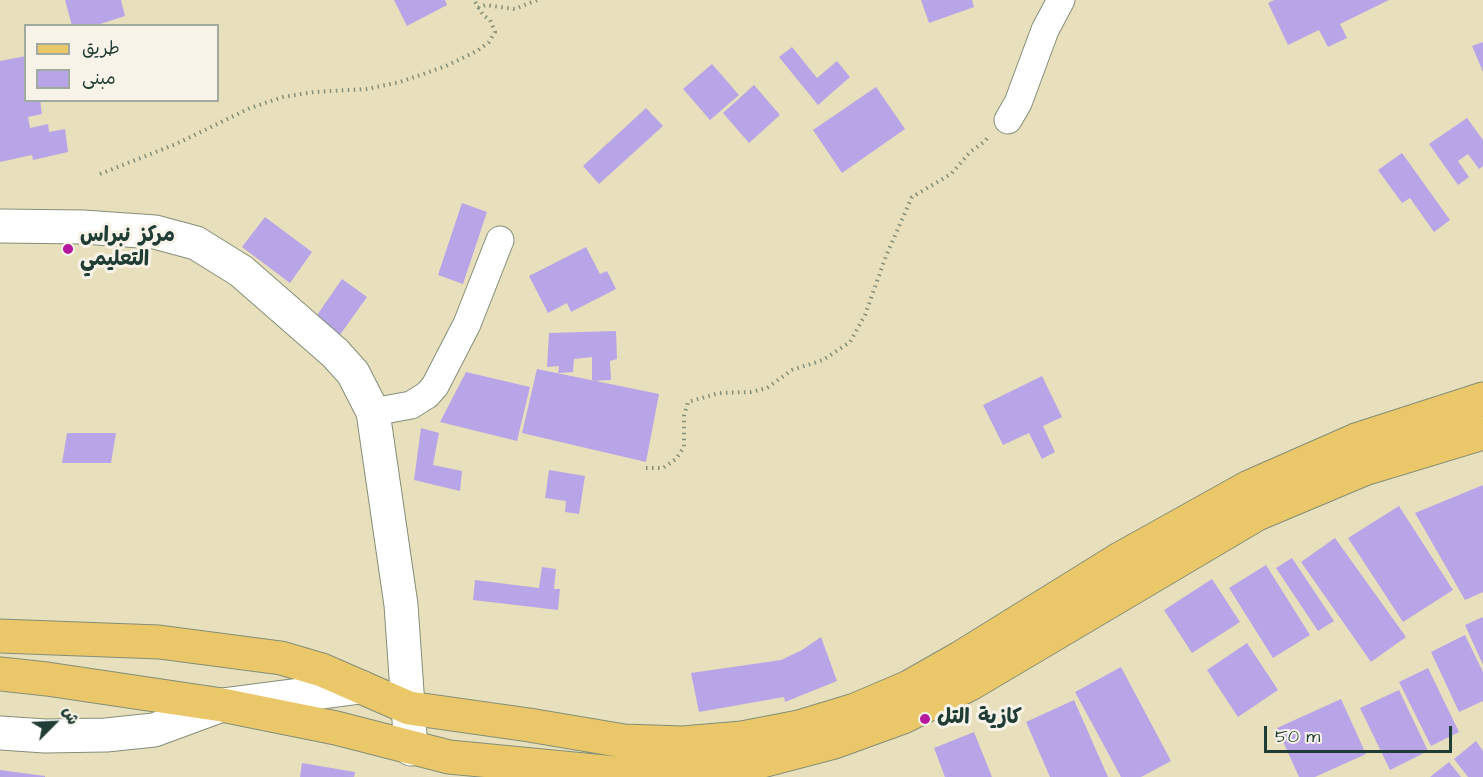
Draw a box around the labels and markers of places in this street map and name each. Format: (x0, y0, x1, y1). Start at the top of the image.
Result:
place label: مركز نبراس التعليمي (80, 224, 175, 274)
marker: مركز نبراس التعليمي (61, 242, 75, 256)
place label: كازية التل (937, 706, 1022, 732)
marker: كازية التل (918, 712, 932, 726)

